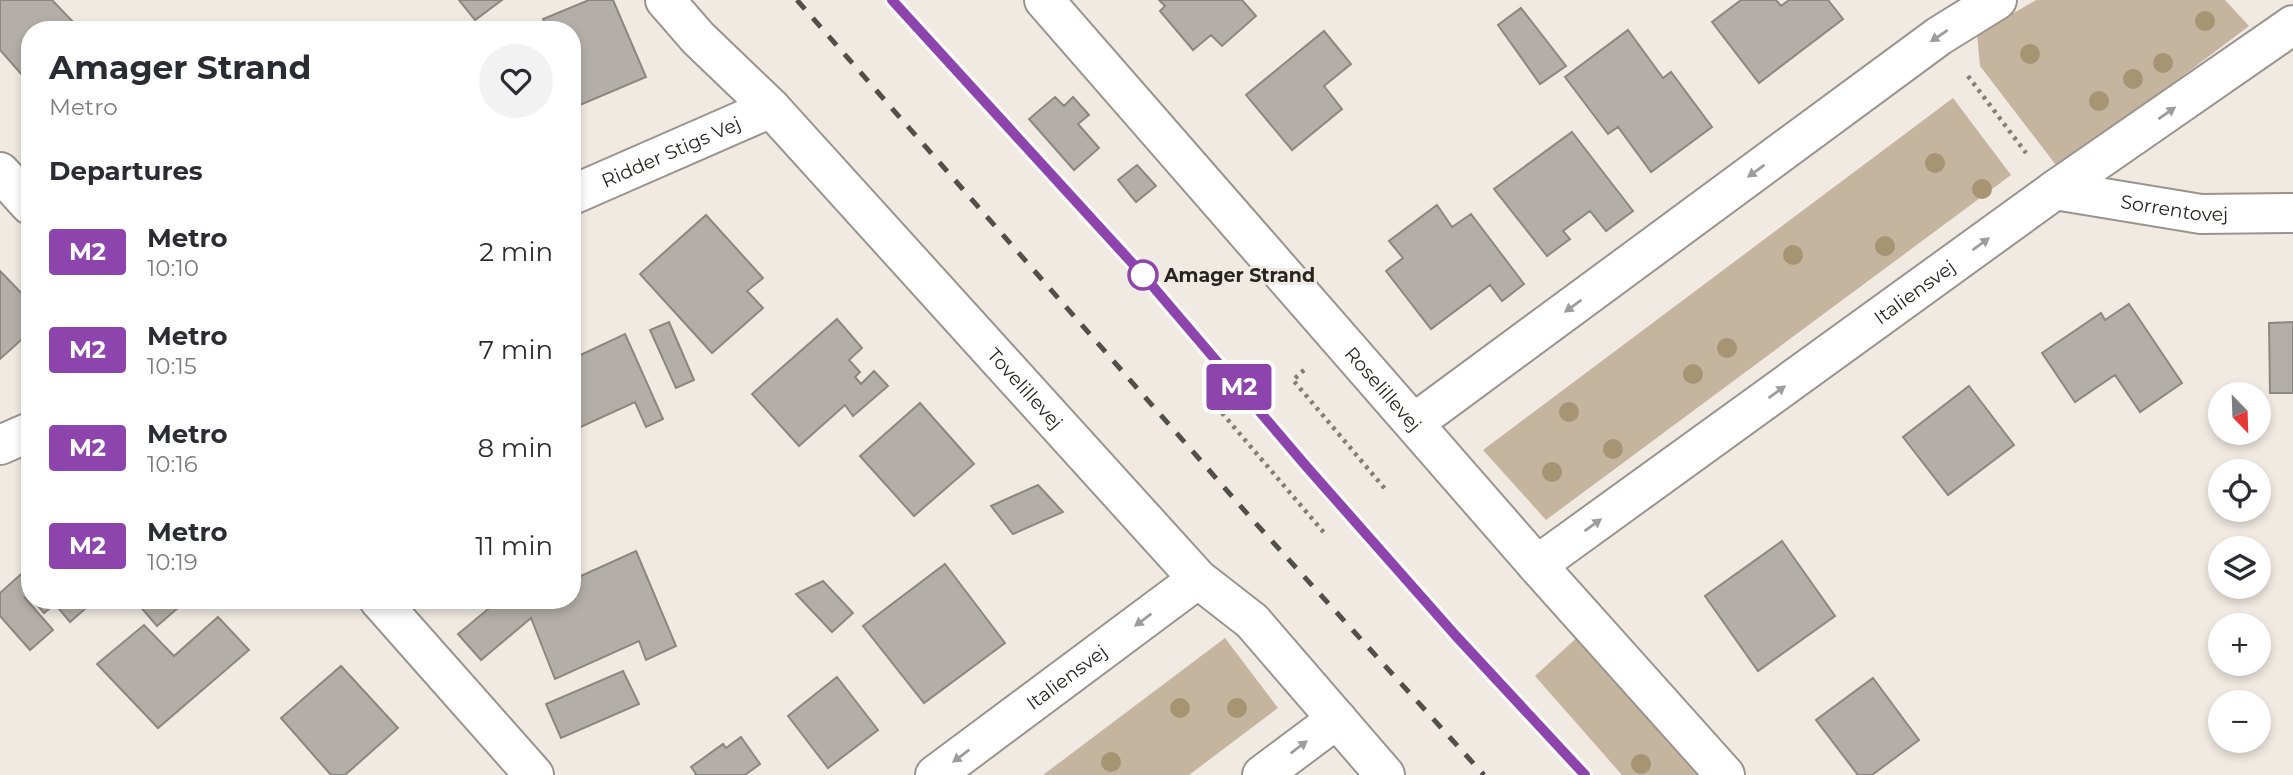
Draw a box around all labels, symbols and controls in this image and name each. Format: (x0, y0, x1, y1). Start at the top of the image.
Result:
one-way arrow (1930, 29, 1948, 43)
button: heart (479, 44, 553, 118)
text: Amager Strand (49, 47, 311, 87)
text: Metro (49, 93, 118, 121)
one-way arrow (2158, 106, 2176, 120)
street label: Ridder Stigs Vej (598, 112, 744, 193)
text: Departures (49, 155, 203, 187)
one-way arrow (1747, 163, 1765, 177)
street label: Sorrentovej (2119, 190, 2228, 226)
text: Metro (147, 222, 228, 254)
text: 2 min (479, 236, 553, 268)
text: M2 (69, 237, 106, 266)
one-way arrow (1972, 237, 1990, 251)
text: 10:10 (147, 254, 199, 282)
street label: Italiensvej (1870, 255, 1960, 329)
marker: Amager Strand (1128, 260, 1158, 290)
place label: Amager Strand (1163, 264, 1315, 287)
one-way arrow (1564, 298, 1582, 312)
text: Metro (147, 320, 228, 352)
text: 7 min (479, 334, 553, 366)
text: M2 (69, 335, 106, 364)
street label: Roselillevej (1340, 342, 1426, 436)
street label: Tovelillevej (982, 343, 1067, 434)
text: 10:15 (147, 352, 197, 380)
line badge: M2 (1208, 364, 1270, 410)
text: M2 (1220, 372, 1258, 401)
north arrow (2208, 382, 2272, 444)
map controls (2208, 382, 2271, 753)
one-way arrow (1768, 385, 1786, 399)
text: Metro (147, 418, 228, 450)
text: 8 min (477, 432, 553, 464)
text: M2 (69, 433, 106, 462)
text: 10:16 (147, 450, 198, 478)
button: locate (2208, 459, 2271, 522)
text: Metro (147, 516, 228, 548)
one-way arrow (1584, 519, 1602, 533)
text: 11 min (475, 530, 553, 562)
text: M2 (69, 531, 106, 560)
button: layers (2208, 536, 2271, 599)
text: 10:19 (147, 548, 198, 576)
one-way arrow (1134, 613, 1152, 627)
button: + (2208, 613, 2271, 676)
street label: Italiensvej (1022, 640, 1112, 715)
button: − (2208, 690, 2271, 753)
one-way arrow (1290, 740, 1309, 754)
one-way arrow (952, 749, 970, 764)

